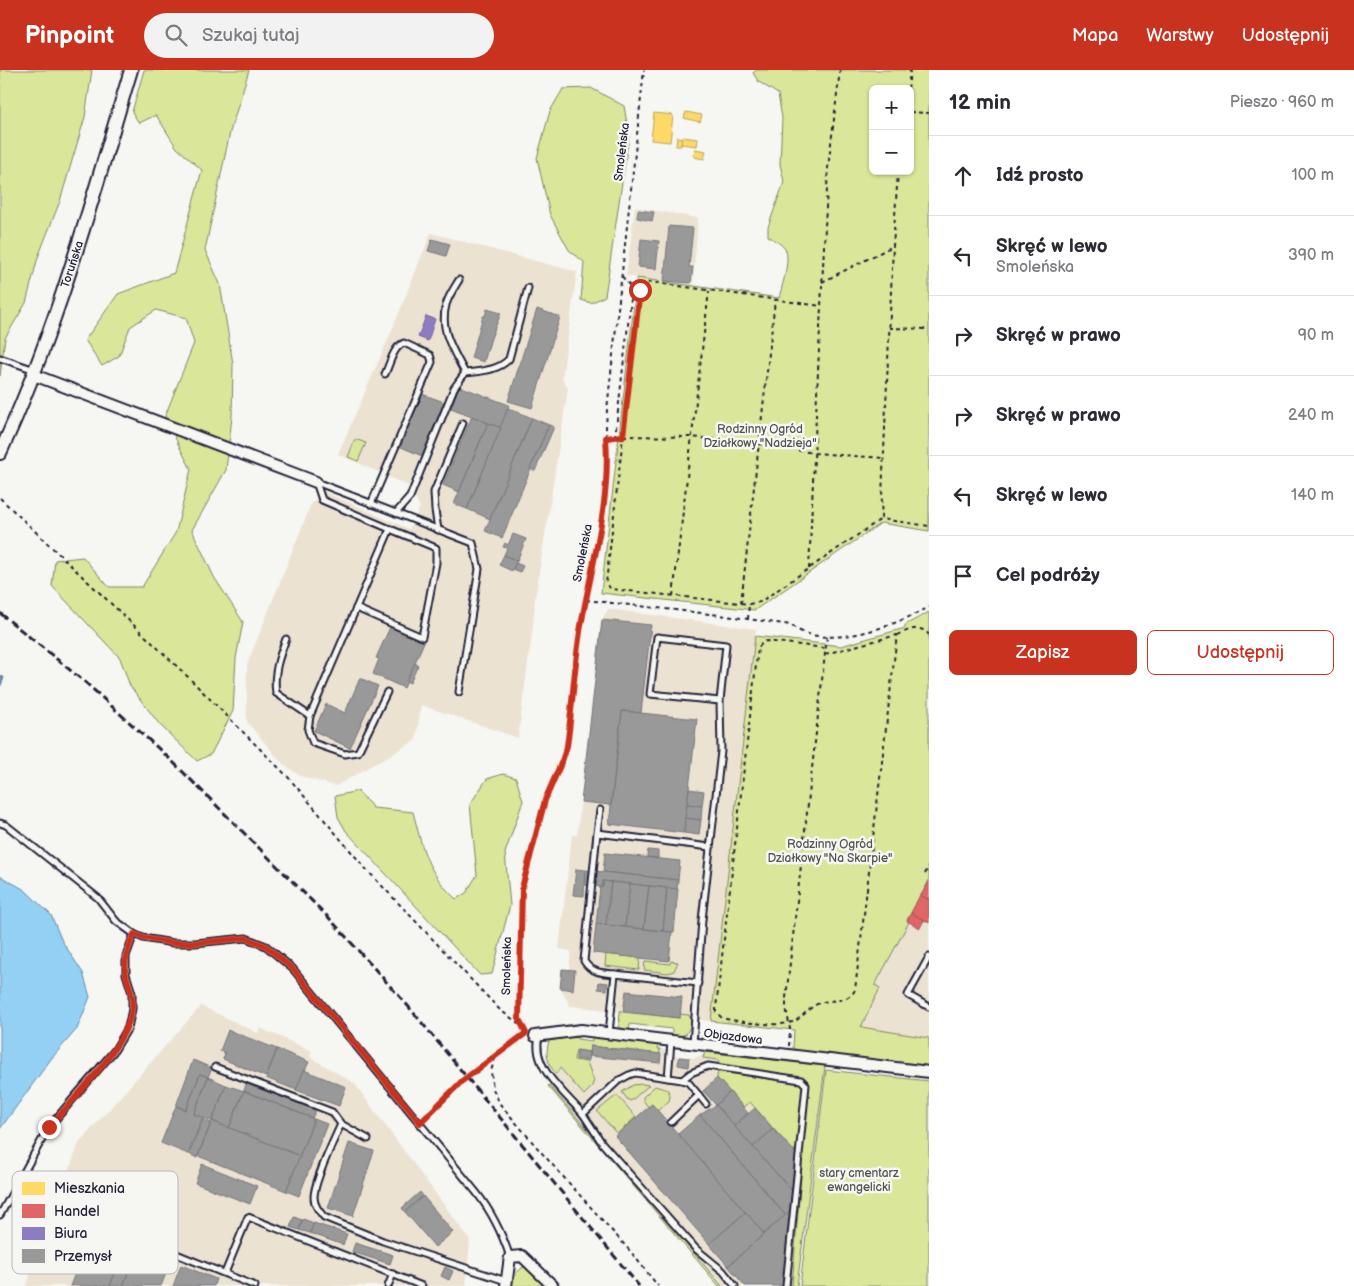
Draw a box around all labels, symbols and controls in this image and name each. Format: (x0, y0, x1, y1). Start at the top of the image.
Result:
search box (144, 13, 494, 58)
text: Pinpoint (25, 21, 114, 50)
icon: search (162, 21, 190, 49)
text: Szukaj tutaj (202, 24, 299, 47)
text: Mapa (1072, 25, 1118, 46)
text: Warstwy (1146, 25, 1214, 46)
text: Udostępnij (1242, 25, 1329, 46)
map controls (869, 85, 914, 175)
button: + (869, 85, 914, 130)
text: 12 min (949, 90, 1011, 115)
text: Pieszo · 960 m (1230, 93, 1334, 112)
street label: Smoleńska (611, 122, 633, 182)
button: − (869, 130, 914, 175)
icon: ahead (949, 162, 977, 190)
text: Idź prosto (996, 164, 1084, 187)
text: 100 m (1291, 166, 1334, 185)
text: Skręć w lewo (996, 235, 1108, 258)
street label: Toruńska (57, 239, 87, 290)
icon: left (949, 242, 977, 270)
text: 390 m (1288, 246, 1334, 265)
text: Smoleńska (996, 258, 1074, 277)
route start (629, 279, 652, 302)
icon: right (949, 322, 977, 350)
text: Skręć w prawo (996, 324, 1121, 347)
text: 90 m (1298, 326, 1334, 345)
icon: right (949, 402, 977, 430)
text: Skręć w prawo (996, 404, 1121, 427)
text: 240 m (1288, 406, 1334, 425)
park label: Rodzinny Ogród Działkowy "Nadzieja" (703, 422, 817, 451)
icon: left (949, 482, 977, 510)
text: Skręć w lewo (996, 484, 1108, 507)
text: 140 m (1291, 486, 1334, 505)
street label: Smoleńska (570, 523, 596, 583)
icon: arrive (949, 562, 977, 590)
text: Cel podróży (996, 564, 1100, 587)
button: Zapisz (949, 630, 1137, 675)
button: Udostępnij (1147, 630, 1334, 675)
park label: Rodzinny Ogród Działkowy "Na Skarpie" (767, 837, 893, 866)
street label: Smoleńska (499, 936, 515, 995)
street label: Objazdowa (703, 1026, 764, 1048)
route end (38, 1116, 61, 1139)
park label: stary cmentarz ewangelicki (819, 1166, 899, 1195)
legend (12, 1171, 178, 1274)
text: Mieszkania (54, 1180, 125, 1197)
text: Handel (54, 1203, 100, 1220)
text: Biura (54, 1225, 87, 1242)
text: Przemysł (54, 1248, 113, 1265)

